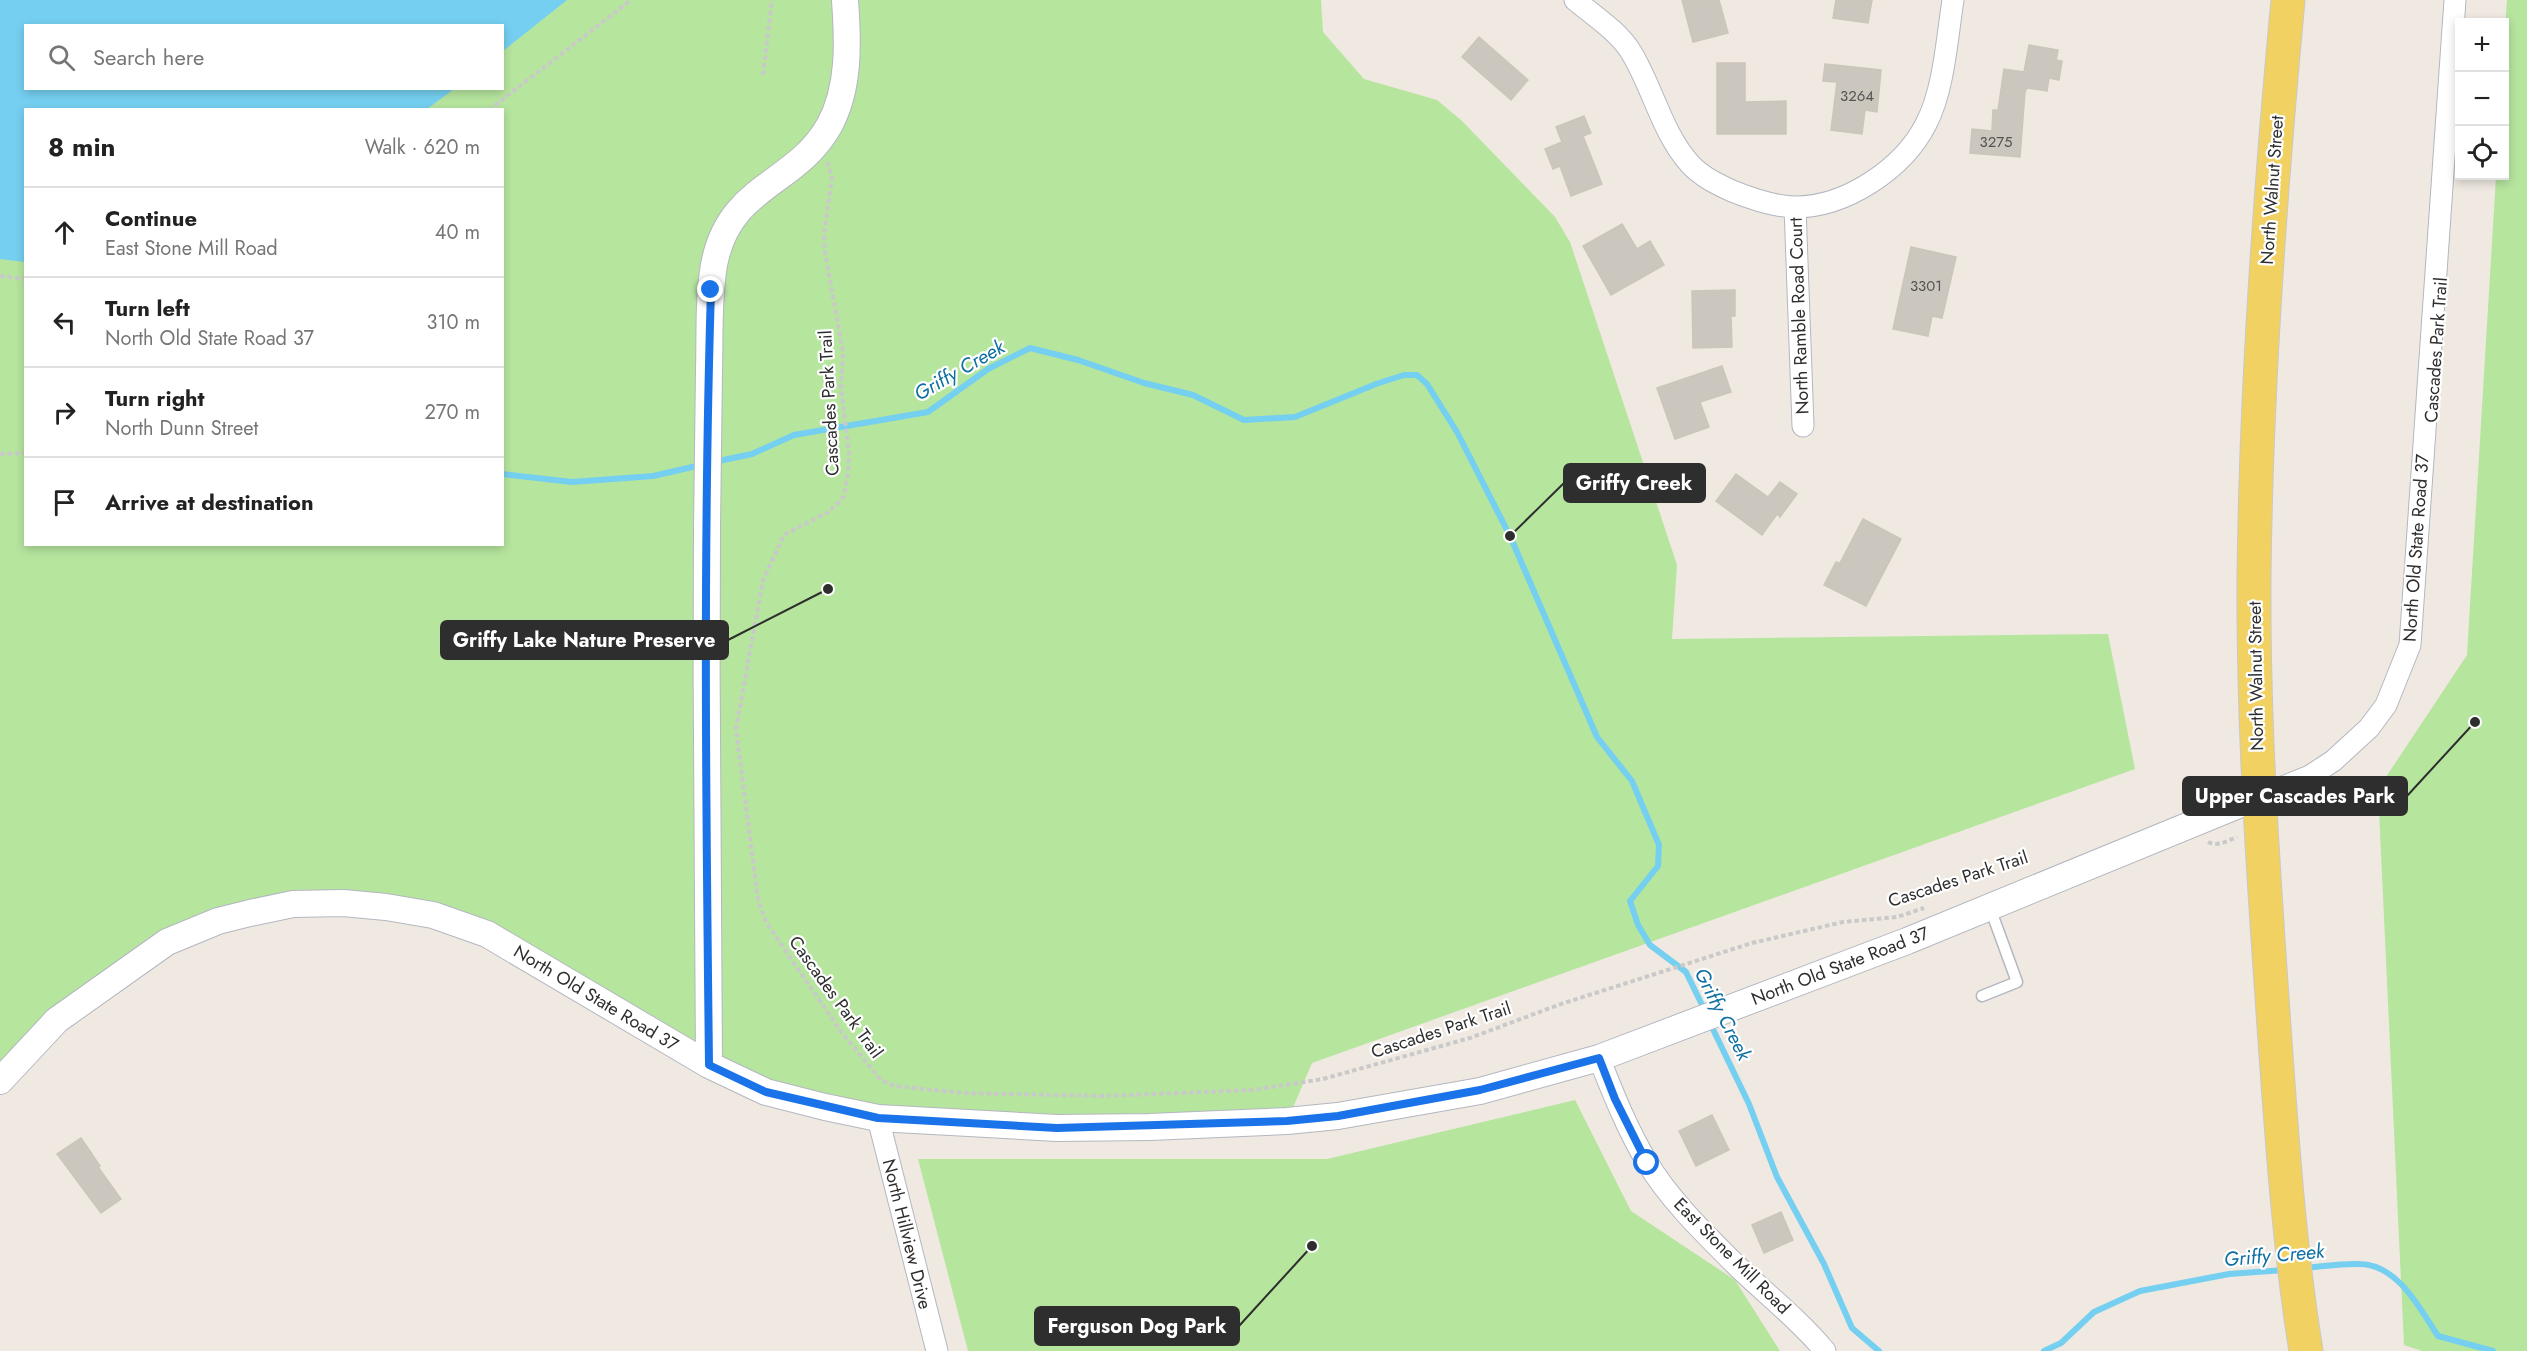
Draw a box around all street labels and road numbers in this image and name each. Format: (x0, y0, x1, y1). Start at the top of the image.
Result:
street label: North Walnut Street (2254, 114, 2290, 265)
street label: North Ramble Road Court (1783, 216, 1815, 415)
street label: Cascades Park Trail (2418, 276, 2454, 424)
street label: Cascades Park Trail (812, 330, 846, 476)
street label: North Old State Road 37 (2396, 453, 2436, 643)
street label: North Walnut Street (2242, 600, 2270, 751)
street label: Cascades Park Trail (1885, 844, 2031, 914)
street label: North Old State Road 37 (1747, 920, 1933, 1012)
street label: Cascades Park Trail (783, 930, 889, 1064)
street label: North Old State Road 37 (509, 938, 684, 1058)
street label: Cascades Park Trail (1368, 995, 1514, 1065)
street label: North Hillview Drive (876, 1156, 938, 1312)
street label: East Stone Mill Road (1668, 1192, 1796, 1320)

